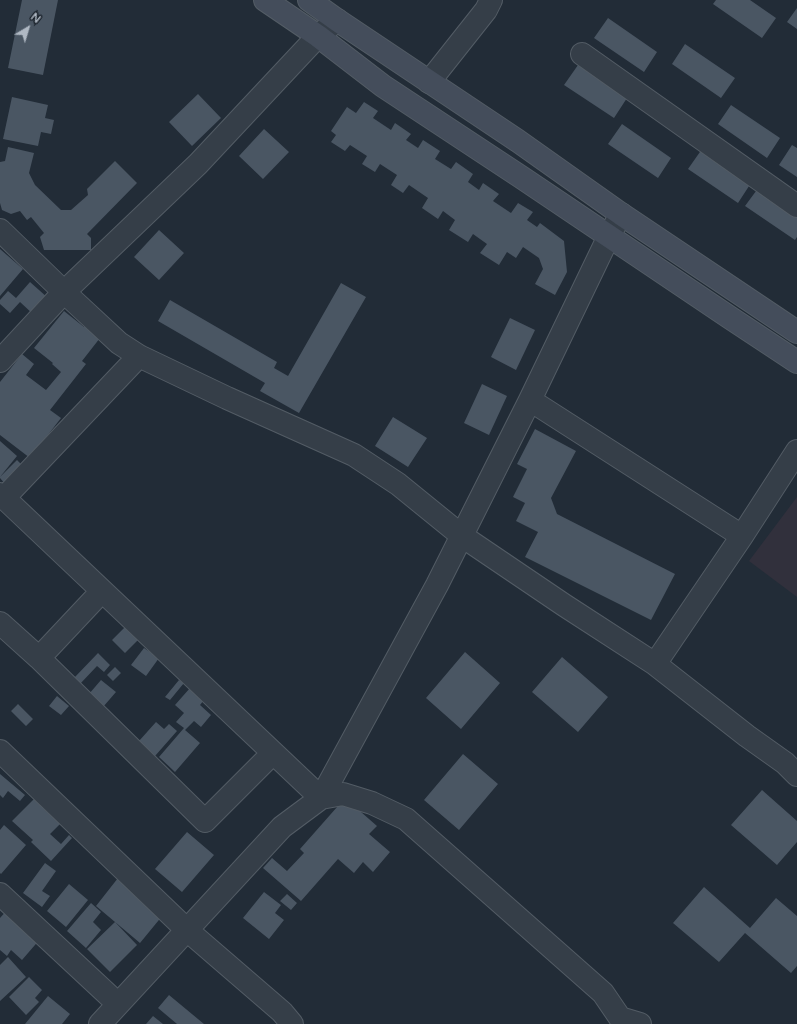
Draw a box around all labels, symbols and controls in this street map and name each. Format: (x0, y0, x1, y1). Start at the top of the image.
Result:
north arrow (8, 8, 48, 48)
text: N (28, 10, 43, 26)

